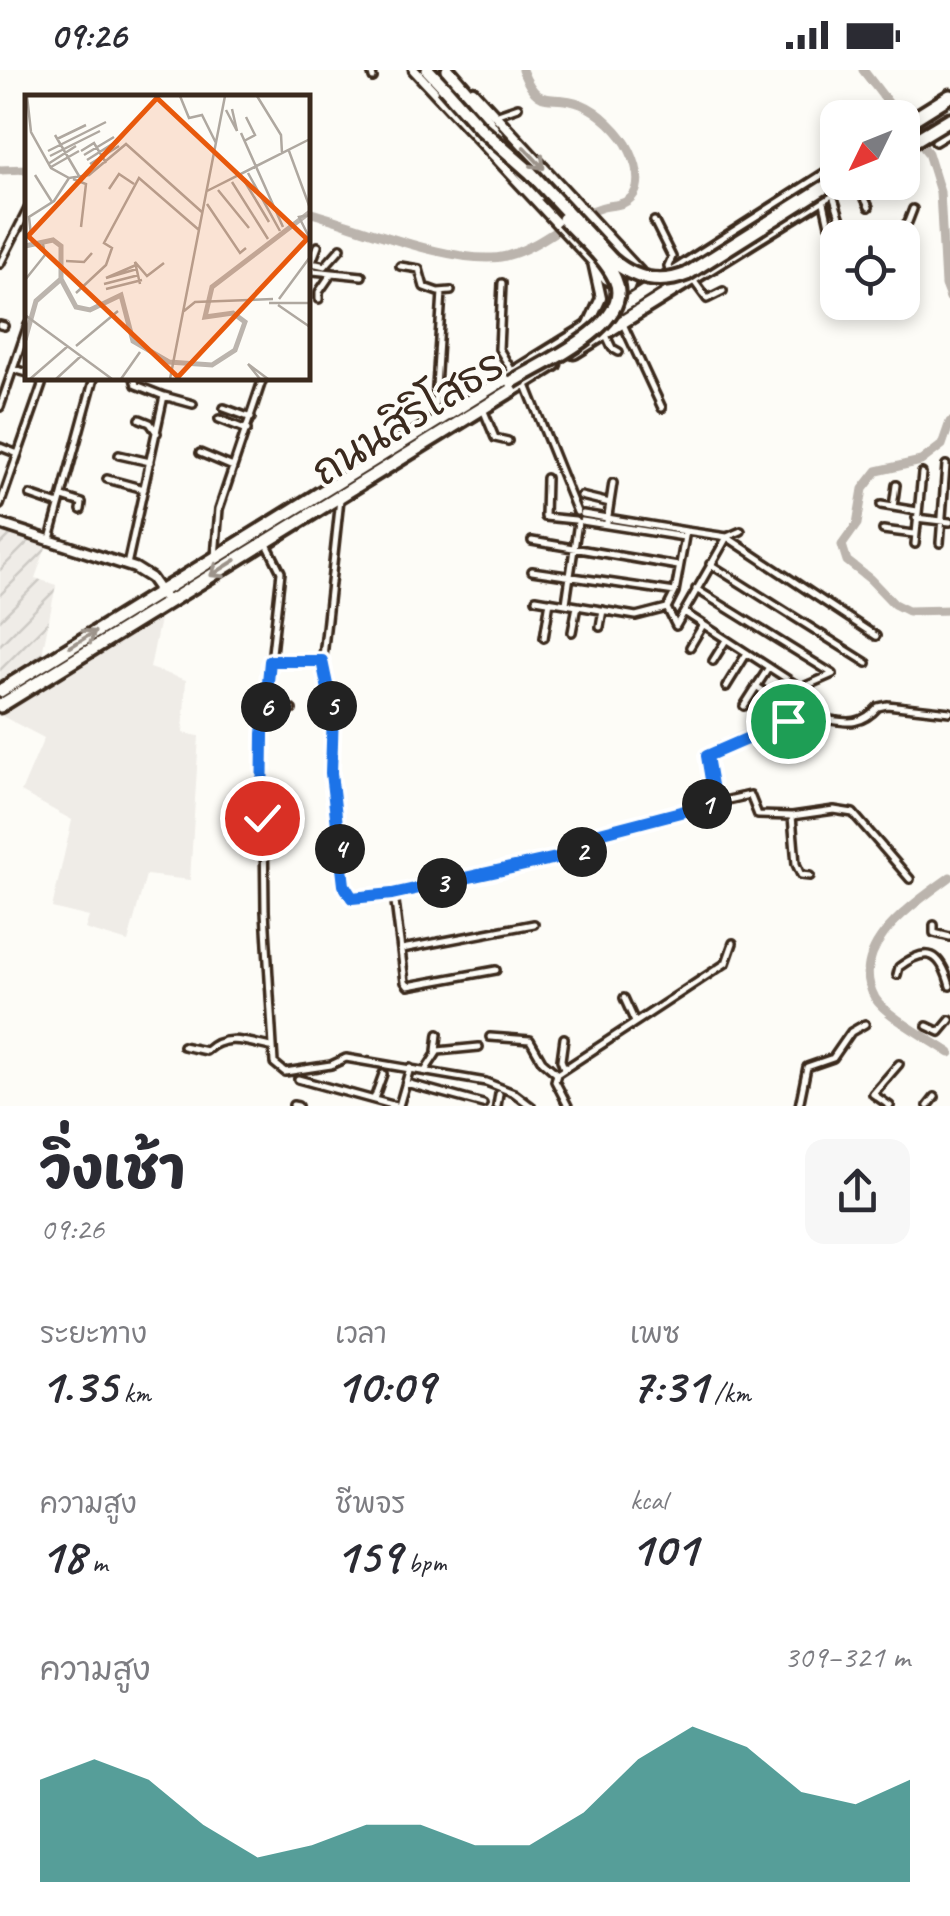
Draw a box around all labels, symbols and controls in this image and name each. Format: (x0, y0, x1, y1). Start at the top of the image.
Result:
text: 09:26 (50, 12, 126, 59)
inset map (25, 95, 310, 380)
north arrow (820, 100, 920, 200)
map controls (820, 100, 920, 320)
one-way arrow (522, 145, 545, 170)
button: locate (820, 220, 920, 320)
street label: ถนนสิริโสธร (301, 337, 514, 498)
one-way arrow (210, 558, 238, 578)
one-way arrow (68, 629, 97, 649)
pin (746, 679, 831, 764)
pin: 5 (307, 681, 357, 731)
pin: 6 (241, 682, 291, 732)
text: 5 (326, 688, 338, 723)
text: 6 (259, 689, 273, 724)
icon: arrive (761, 694, 816, 749)
pin (220, 776, 305, 861)
pin: 1 (682, 779, 732, 829)
text: 1 (701, 786, 713, 821)
icon: check (235, 791, 290, 846)
pin: 4 (315, 824, 365, 874)
pin: 2 (557, 827, 607, 877)
text: 4 (334, 831, 346, 866)
text: 2 (576, 834, 588, 869)
pin: 3 (417, 858, 467, 908)
text: 3 (436, 865, 448, 900)
text: วิ่งเช้า (40, 1135, 185, 1205)
button: share (805, 1139, 910, 1244)
text: 09:26 (40, 1208, 104, 1249)
text: ระยะทาง (40, 1316, 147, 1351)
text: เวลา (335, 1316, 387, 1351)
text: เพซ (630, 1316, 680, 1351)
text: 1.35 (40, 1354, 117, 1417)
text: 10:09 (335, 1354, 434, 1417)
text: 7:31 (630, 1354, 707, 1417)
text: km (117, 1375, 151, 1410)
text: /km (707, 1375, 751, 1410)
text: kcal (630, 1482, 667, 1517)
text: ความสูง (40, 1486, 137, 1521)
text: ชีพจร (335, 1486, 406, 1521)
text: 101 (630, 1517, 698, 1580)
text: 18 (40, 1524, 85, 1587)
text: 159 (335, 1524, 401, 1587)
text: m (85, 1545, 107, 1580)
text: bpm (401, 1545, 446, 1580)
text: 309–321 m (784, 1636, 910, 1677)
text: ความสูง (40, 1649, 151, 1690)

